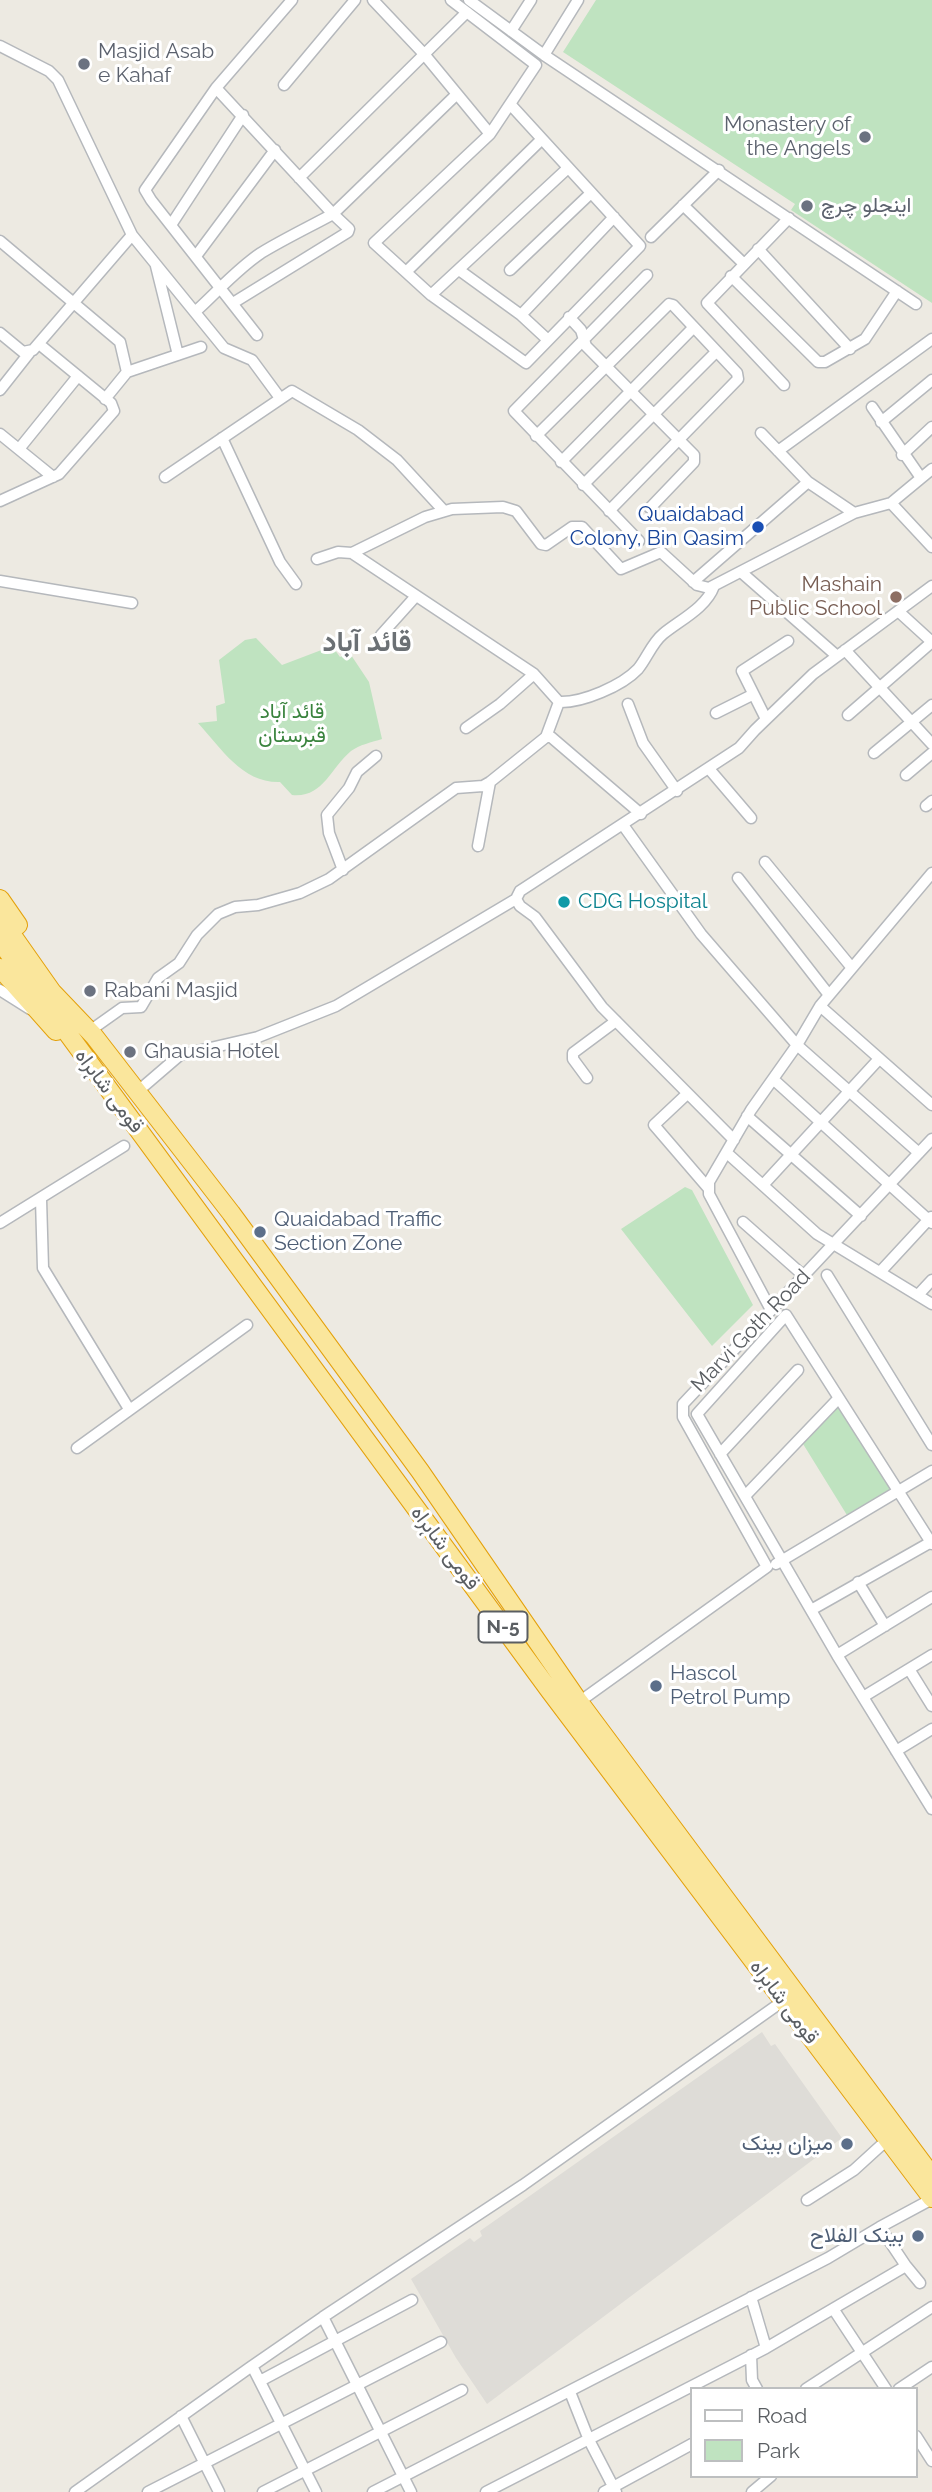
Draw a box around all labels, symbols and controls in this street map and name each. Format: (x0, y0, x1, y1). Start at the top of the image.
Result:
place label: Masjid Asab e Kahaf (98, 39, 214, 89)
marker: Masjid Asab e Kahaf (76, 56, 92, 72)
place label: Monastery of the Angels (724, 112, 851, 162)
marker: Monastery of the Angels (857, 129, 873, 145)
place label: اینجلو چرچ (821, 193, 911, 219)
marker: اینجلو چرچ (799, 198, 815, 214)
place label: Quaidabad Colony, Bin Qasim (570, 502, 744, 552)
marker: Quaidabad Colony, Bin Qasim (750, 519, 766, 535)
place label: Mashain Public School (749, 572, 882, 622)
marker: Mashain Public School (888, 589, 904, 605)
district label: قائد آباد (323, 626, 411, 660)
park label: قائد آباد قبرستان (258, 699, 326, 749)
place label: CDG Hospital (578, 889, 707, 915)
marker: CDG Hospital (556, 894, 572, 910)
place label: Rabani Masjid (104, 978, 238, 1004)
marker: Rabani Masjid (82, 983, 98, 999)
place label: Ghausia Hotel (144, 1039, 279, 1065)
street label: قومی شاہراہ (69, 1044, 149, 1138)
marker: Ghausia Hotel (122, 1044, 138, 1060)
place label: Quaidabad Traffic Section Zone (274, 1207, 442, 1257)
marker: Quaidabad Traffic Section Zone (252, 1224, 268, 1240)
street label: Marvi Goth Road (686, 1264, 816, 1398)
street label: قومی شاہراہ (405, 1501, 485, 1595)
road number: N-5 (478, 1611, 528, 1642)
place label: Hascol Petrol Pump (670, 1661, 791, 1711)
marker: Hascol Petrol Pump (648, 1678, 664, 1694)
street label: قومی شاہراہ (744, 1955, 824, 2049)
place label: میزان بینک (742, 2131, 833, 2157)
marker: میزان بینک (839, 2136, 855, 2152)
place label: بینک الفلاح (810, 2223, 904, 2249)
marker: بینک الفلاح (910, 2228, 926, 2244)
legend (690, 2387, 918, 2478)
text: Road (757, 2403, 807, 2428)
text: Park (757, 2438, 800, 2463)

